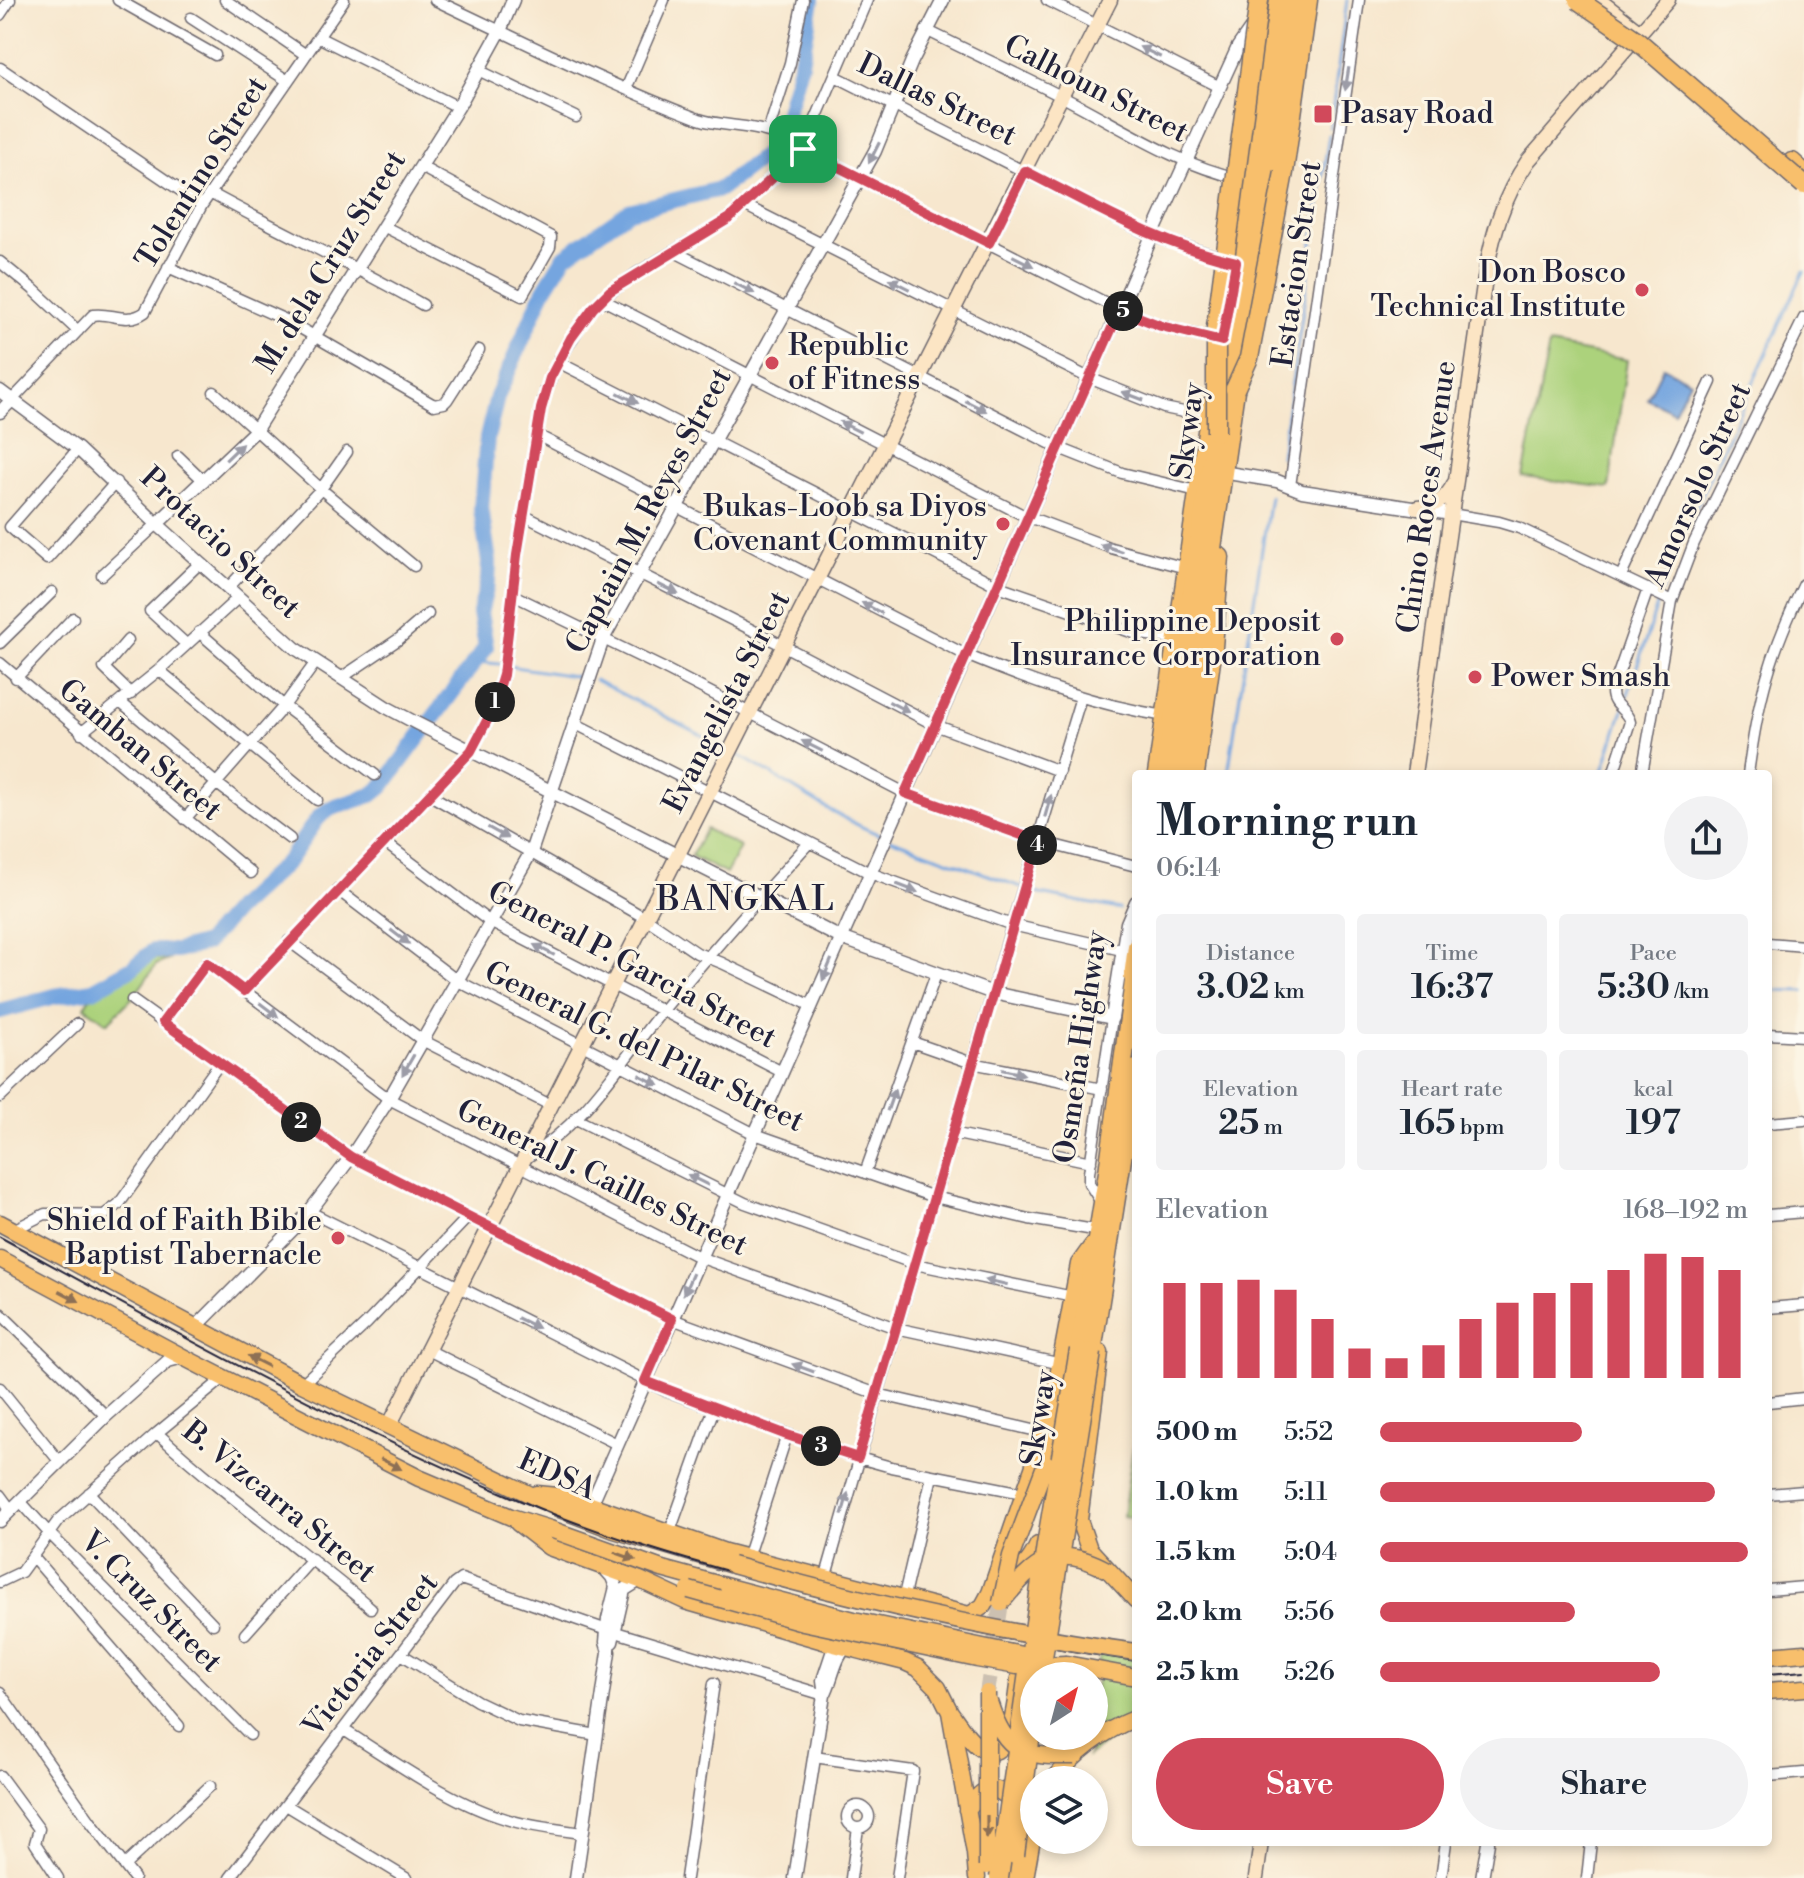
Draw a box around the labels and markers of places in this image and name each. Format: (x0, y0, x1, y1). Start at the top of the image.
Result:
place label: Pasay Road (1341, 95, 1494, 133)
marker: Pasay Road (1312, 103, 1334, 125)
pin (769, 115, 837, 183)
place label: Don Bosco Technical Institute (1370, 254, 1626, 326)
marker: Don Bosco Technical Institute (1633, 281, 1651, 299)
pin: 5 (1103, 291, 1143, 331)
place label: Republic of Fitness (788, 327, 920, 399)
marker: Republic of Fitness (763, 354, 781, 372)
place label: Bukas-Loob sa Diyos Covenant Community (693, 488, 987, 560)
marker: Bukas-Loob sa Diyos Covenant Community (994, 515, 1012, 533)
place label: Philippine Deposit Insurance Corporation (1010, 603, 1321, 675)
marker: Philippine Deposit Insurance Corporation (1328, 630, 1346, 648)
place label: Power Smash (1491, 658, 1670, 696)
marker: Power Smash (1466, 668, 1484, 686)
pin: 1 (475, 682, 515, 722)
pin: 4 (1017, 825, 1057, 865)
pin: 2 (281, 1102, 321, 1142)
place label: Shield of Faith Bible Baptist Tabernacle (47, 1202, 322, 1274)
marker: Shield of Faith Bible Baptist Tabernacle (329, 1229, 347, 1247)
pin: 3 (801, 1426, 841, 1466)

